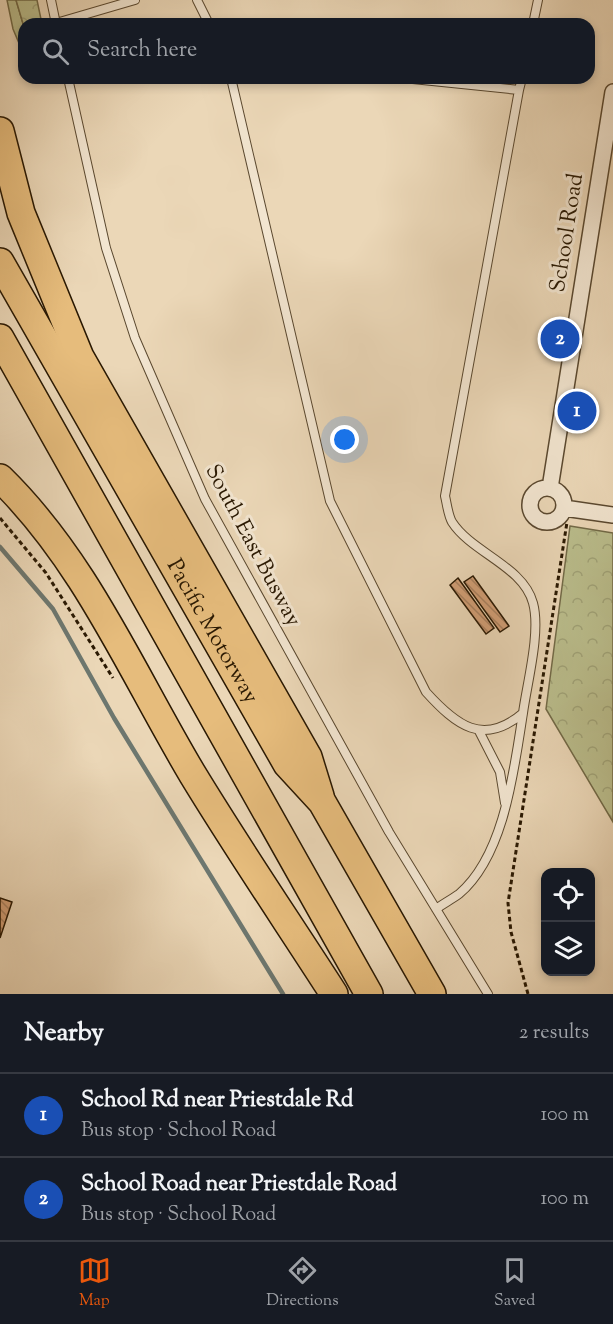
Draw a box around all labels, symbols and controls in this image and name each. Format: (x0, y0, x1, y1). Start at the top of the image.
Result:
search box (18, 18, 595, 84)
icon: search (39, 35, 72, 68)
text: Search here (87, 35, 197, 67)
street label: School Road (543, 171, 593, 295)
pin: 2 (540, 316, 580, 362)
pin: 1 (558, 388, 596, 434)
your location (330, 425, 359, 454)
street label: South East Busway (196, 459, 308, 633)
street label: Pacific Motorway (157, 554, 265, 710)
map controls (541, 868, 595, 976)
button: locate (541, 868, 595, 922)
button: layers (541, 922, 595, 976)
text: Nearby (24, 1015, 104, 1052)
text: 2 results (519, 1019, 589, 1048)
text: School Rd near Priestdale Rd (81, 1085, 353, 1117)
text: 1 (40, 1101, 47, 1130)
text: 100 m (540, 1101, 589, 1130)
text: Bus stop · School Road (81, 1117, 276, 1146)
text: School Road near Priestdale Road (81, 1169, 397, 1201)
text: 2 (39, 1185, 48, 1214)
text: 100 m (540, 1185, 589, 1214)
text: Bus stop · School Road (81, 1201, 276, 1230)
tab: Map (78, 1254, 111, 1313)
tab: Directions (266, 1254, 339, 1313)
tab: Saved (494, 1254, 535, 1313)

